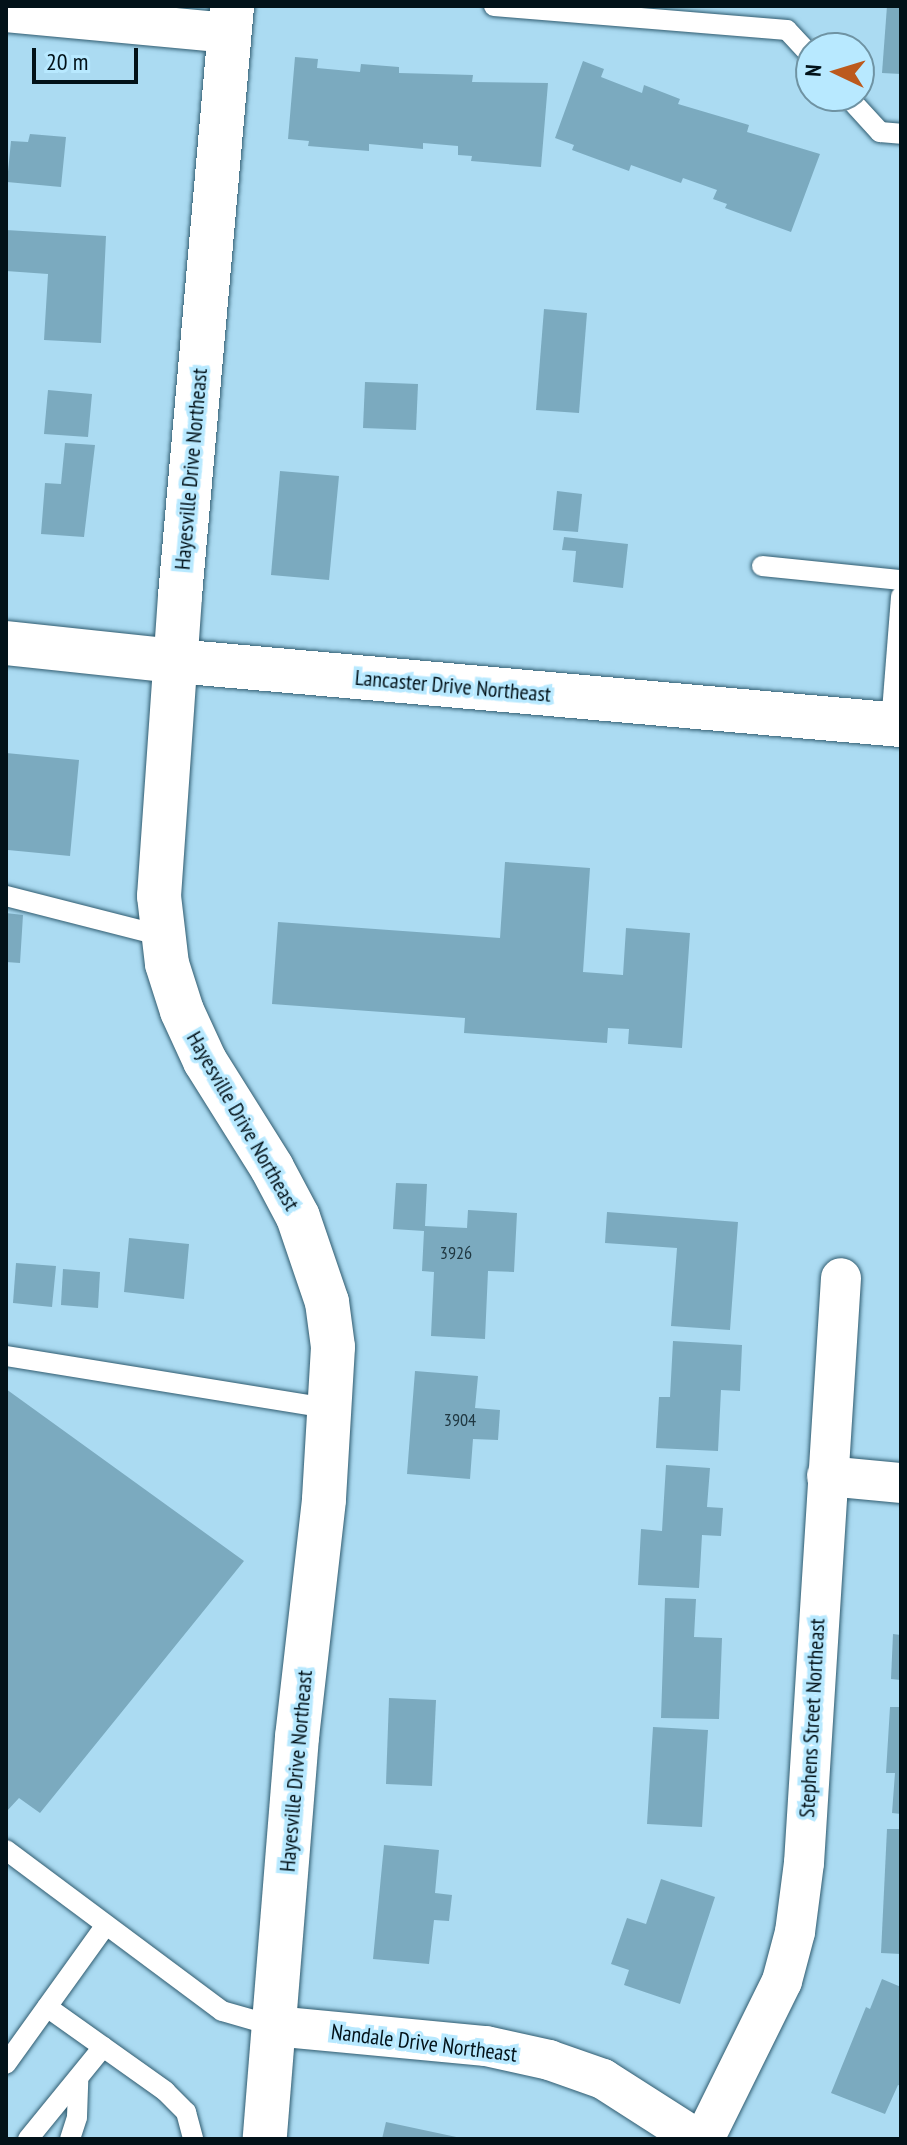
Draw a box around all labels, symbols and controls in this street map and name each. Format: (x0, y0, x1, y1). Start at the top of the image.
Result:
scale bar (36, 32, 142, 82)
north arrow (795, 32, 875, 112)
text: 20 m (46, 46, 88, 77)
text: N (799, 64, 827, 77)
street label: Hayesville Drive Northeast (169, 367, 213, 571)
street label: Lancaster Drive Northeast (354, 664, 552, 708)
street label: Hayesville Drive Northeast (181, 1027, 305, 1215)
house number: 3926 (440, 1242, 472, 1264)
house number: 3904 (444, 1409, 476, 1431)
street label: Stephens Street Northeast (794, 1618, 830, 1818)
street label: Hayesville Drive Northeast (274, 1669, 318, 1873)
street label: Nandale Drive Northeast (330, 2018, 518, 2068)

